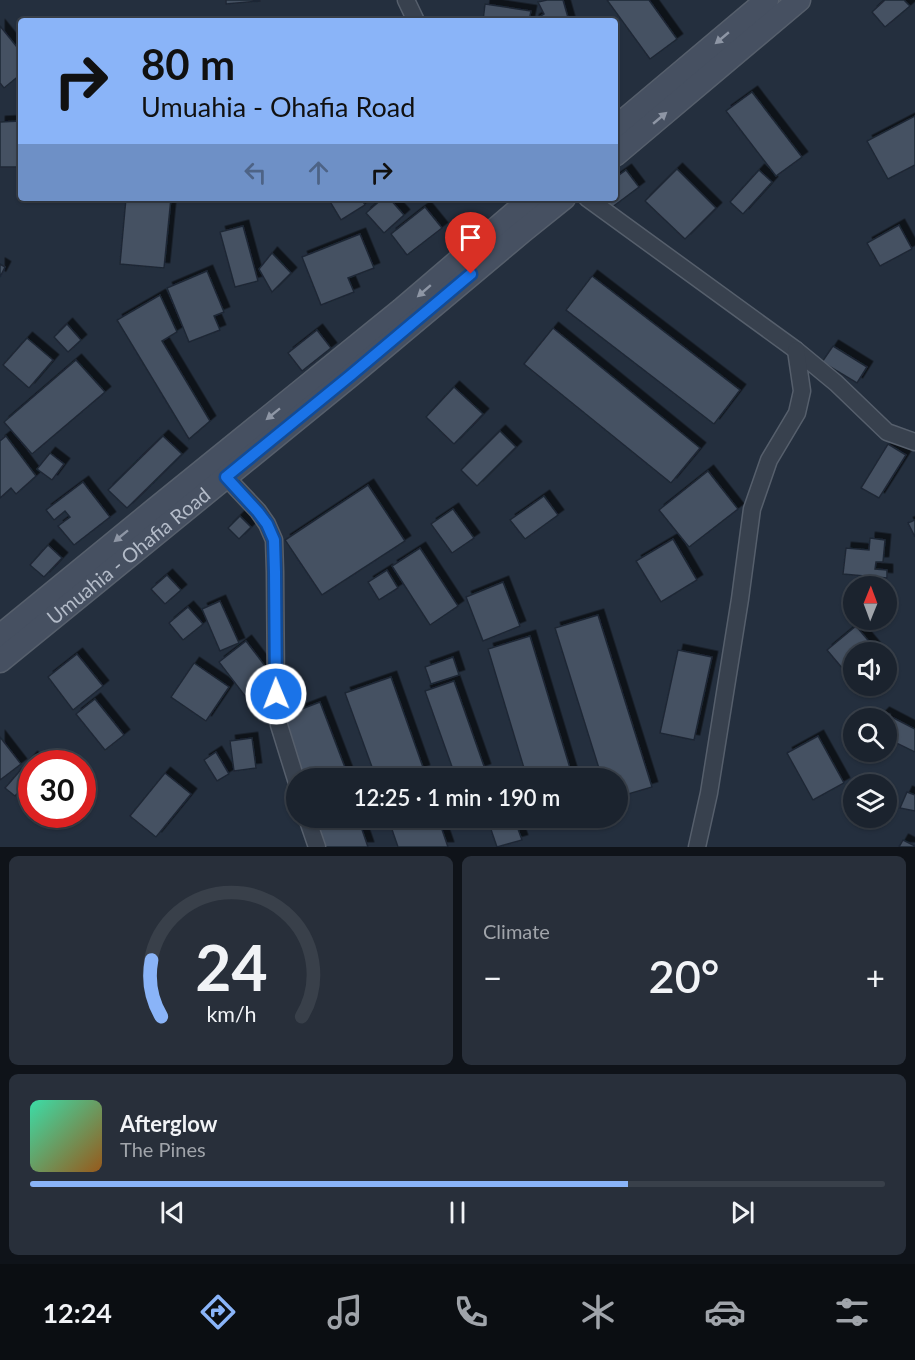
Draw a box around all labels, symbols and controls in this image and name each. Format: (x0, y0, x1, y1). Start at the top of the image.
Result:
one-way arrow (714, 31, 730, 44)
text: 80 m (141, 39, 235, 89)
icon: right (42, 42, 120, 120)
text: Umuahia - Ohafia Road (141, 90, 415, 123)
one-way arrow (652, 111, 668, 124)
icon: left (239, 156, 272, 189)
icon: ahead (302, 156, 335, 189)
icon: right (365, 156, 398, 189)
pin (445, 212, 496, 274)
icon: arrive (454, 221, 487, 254)
one-way arrow (417, 284, 432, 297)
one-way arrow (265, 407, 280, 419)
street label: Umuahia - Ohafia Road (42, 482, 214, 629)
one-way arrow (113, 530, 129, 543)
north arrow (843, 576, 897, 630)
map controls (843, 576, 897, 828)
button: sound (843, 642, 897, 696)
position arrow (244, 662, 308, 726)
button: search (843, 708, 897, 762)
speed limit sign: 30 (18, 750, 96, 828)
button: layers (843, 774, 897, 828)
text: 12:25 · 1 min · 190 m (354, 784, 560, 811)
text: Climate (483, 919, 550, 943)
text: 24 (195, 929, 267, 1004)
text: 20° (649, 949, 719, 1003)
text: − (483, 957, 502, 997)
text: + (866, 957, 885, 997)
text: km/h (206, 1002, 256, 1028)
text: Afterglow (120, 1110, 217, 1137)
text: The Pines (120, 1137, 206, 1161)
icon: previous (156, 1196, 189, 1229)
icon: pause (441, 1196, 474, 1229)
icon: next (726, 1196, 759, 1229)
icon: directions (197, 1291, 239, 1333)
icon: music (324, 1291, 366, 1333)
icon: phone (450, 1291, 492, 1333)
icon: climate (577, 1291, 619, 1333)
icon: car (704, 1291, 746, 1333)
icon: filters (831, 1291, 873, 1333)
text: 12:24 (42, 1296, 112, 1329)

